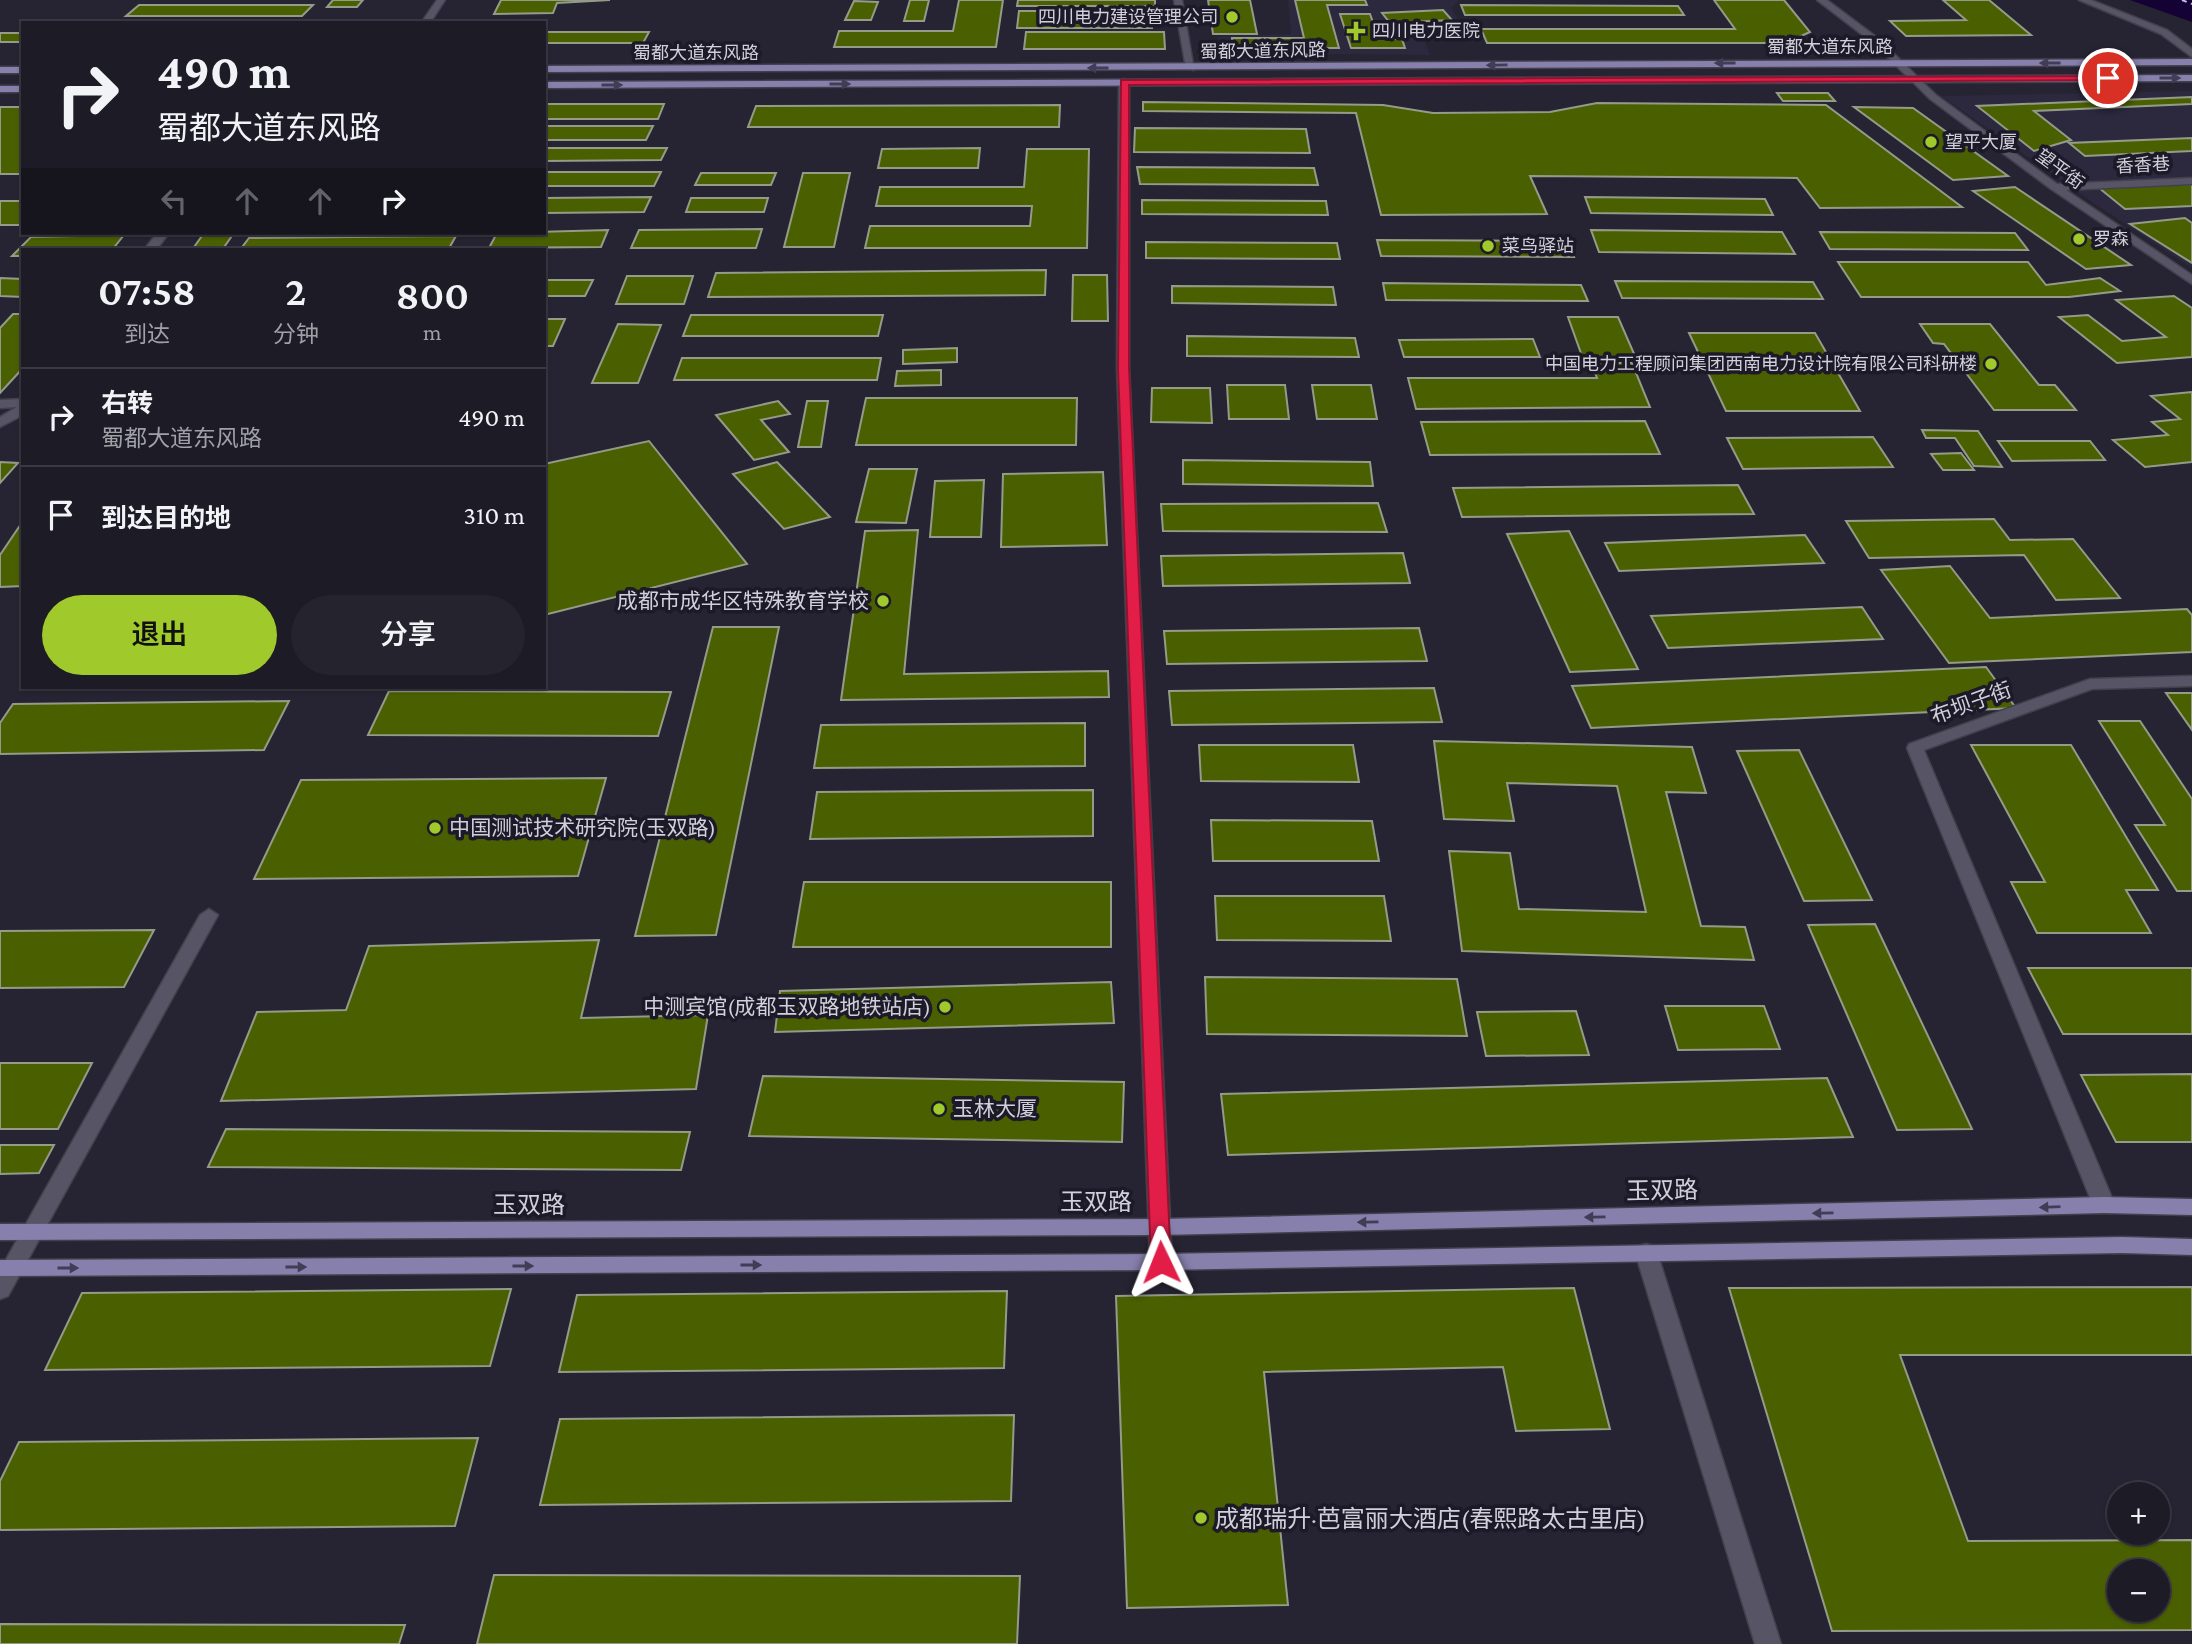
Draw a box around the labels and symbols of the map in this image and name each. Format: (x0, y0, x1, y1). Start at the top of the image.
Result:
place label: 四川电力建设管理公司 (1038, 7, 1218, 27)
marker: 四川电力建设管理公司 (1224, 9, 1240, 25)
marker: 四川电力医院 (1346, 21, 1366, 41)
place label: 四川电力医院 (1372, 21, 1480, 41)
street label: 蜀都大道东风路 (1767, 37, 1893, 57)
street label: 蜀都大道东风路 (1200, 40, 1326, 62)
street label: 蜀都大道东风路 (633, 43, 759, 63)
pin (2078, 48, 2138, 108)
one-way arrow (1714, 57, 1736, 69)
one-way arrow (2039, 57, 2061, 69)
one-way arrow (1486, 59, 1508, 71)
one-way arrow (1087, 62, 1109, 74)
one-way arrow (2159, 72, 2181, 84)
one-way arrow (829, 78, 851, 90)
one-way arrow (602, 79, 624, 91)
place label: 望平大厦 (1945, 132, 2017, 152)
marker: 望平大厦 (1923, 134, 1939, 150)
street label: 望平街 (2032, 145, 2088, 193)
street label: 香香巷 (2116, 154, 2170, 176)
place label: 罗森 (2093, 229, 2129, 249)
marker: 罗森 (2071, 231, 2087, 247)
place label: 菜鸟驿站 (1502, 236, 1574, 256)
marker: 菜鸟驿站 (1480, 238, 1496, 254)
place label: 中国电力工程顾问集团西南电力设计院有限公司科研楼 (1545, 354, 1977, 374)
marker: 中国电力工程顾问集团西南电力设计院有限公司科研楼 (1983, 356, 1999, 372)
place label: 成都市成华区特殊教育学校 (617, 589, 869, 613)
marker: 成都市成华区特殊教育学校 (875, 593, 891, 609)
street label: 布坝子街 (1927, 677, 2015, 729)
place label: 中国测试技术研究院(玉双路) (449, 816, 716, 840)
marker: 中国测试技术研究院(玉双路) (427, 820, 443, 836)
place label: 中测宾馆(成都玉双路地铁站店) (643, 995, 931, 1019)
marker: 中测宾馆(成都玉双路地铁站店) (937, 999, 953, 1015)
place label: 玉林大厦 (953, 1097, 1037, 1121)
marker: 玉林大厦 (931, 1101, 947, 1117)
street label: 玉双路 (1626, 1176, 1698, 1204)
street label: 玉双路 (1060, 1188, 1132, 1215)
street label: 玉双路 (493, 1191, 565, 1218)
one-way arrow (2039, 1201, 2061, 1212)
one-way arrow (1812, 1207, 1834, 1219)
one-way arrow (1584, 1212, 1606, 1223)
one-way arrow (1357, 1217, 1379, 1228)
position arrow (1124, 1225, 1198, 1299)
one-way arrow (740, 1259, 762, 1270)
one-way arrow (512, 1260, 534, 1272)
one-way arrow (285, 1261, 307, 1273)
one-way arrow (57, 1262, 79, 1274)
place label: 成都瑞升·芭富丽大酒店(春熙路太古里店) (1215, 1505, 1646, 1533)
marker: 成都瑞升·芭富丽大酒店(春熙路太古里店) (1193, 1510, 1209, 1526)

